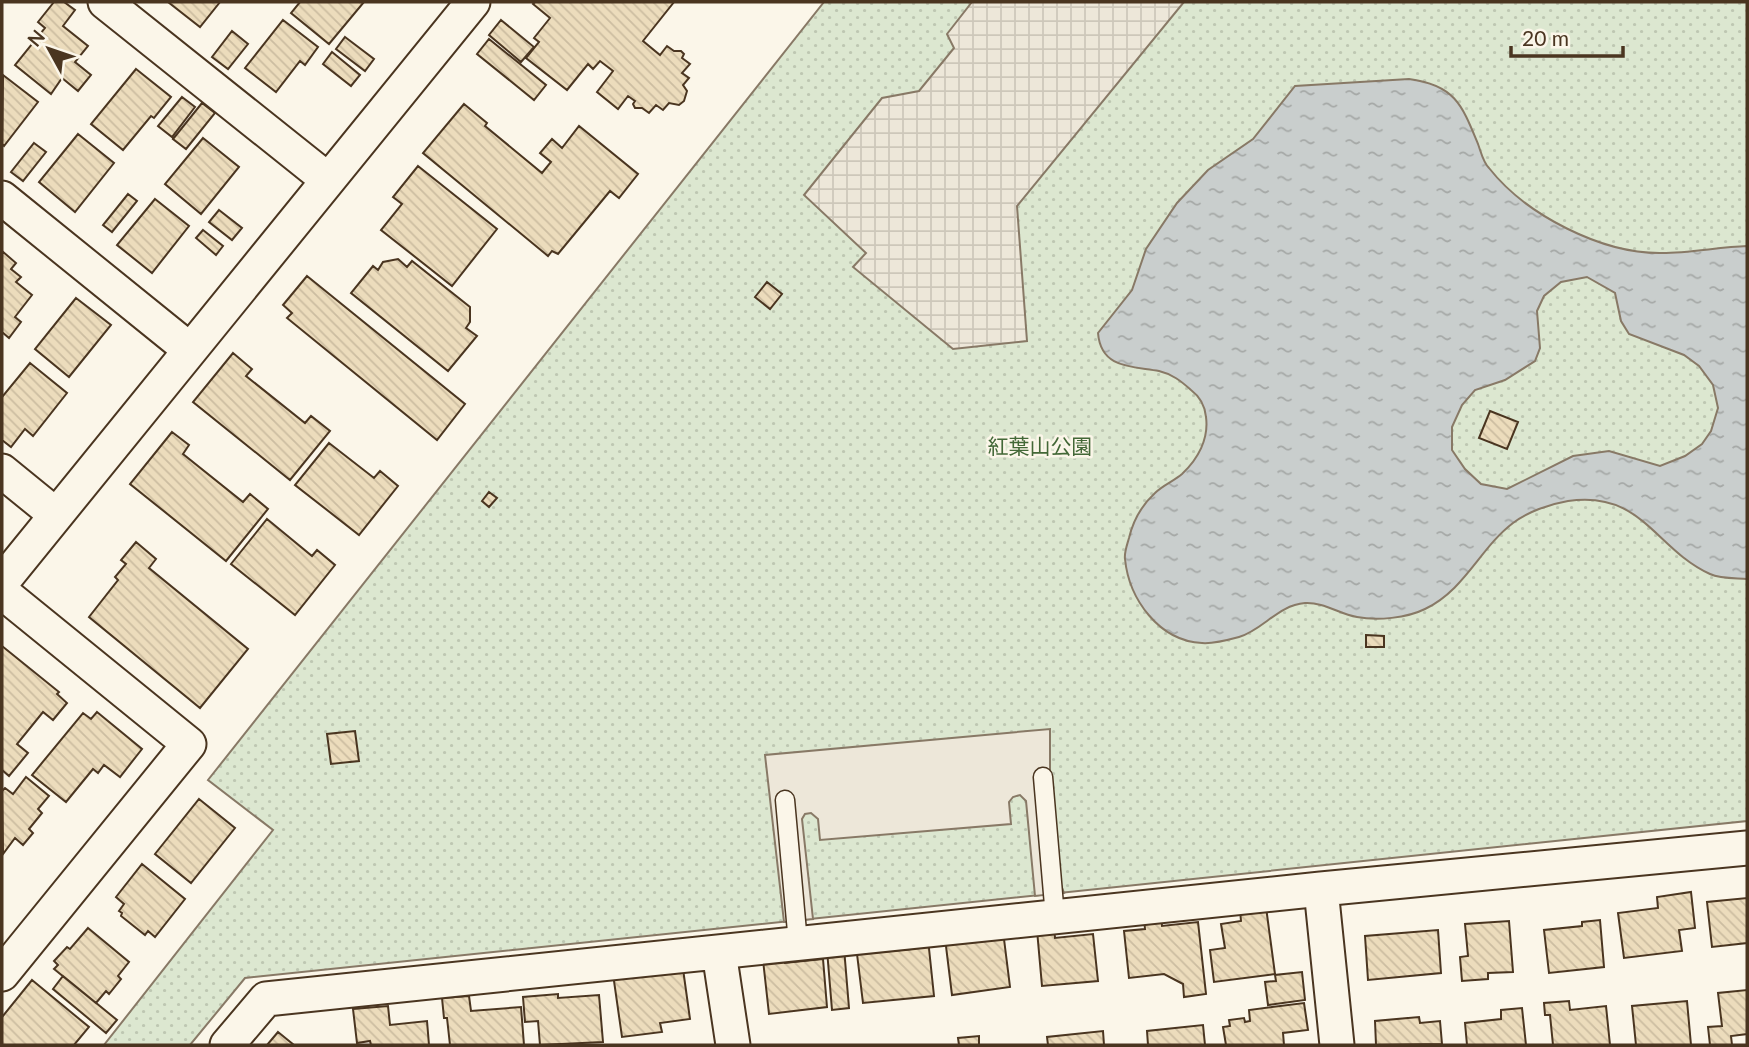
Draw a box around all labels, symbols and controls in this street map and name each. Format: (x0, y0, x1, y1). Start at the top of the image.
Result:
north arrow (14, 14, 84, 84)
scale bar (1511, 14, 1623, 58)
text: N (22, 25, 49, 51)
text: 20 m (1522, 25, 1569, 50)
park label: 紅葉山公園 (988, 433, 1093, 458)

